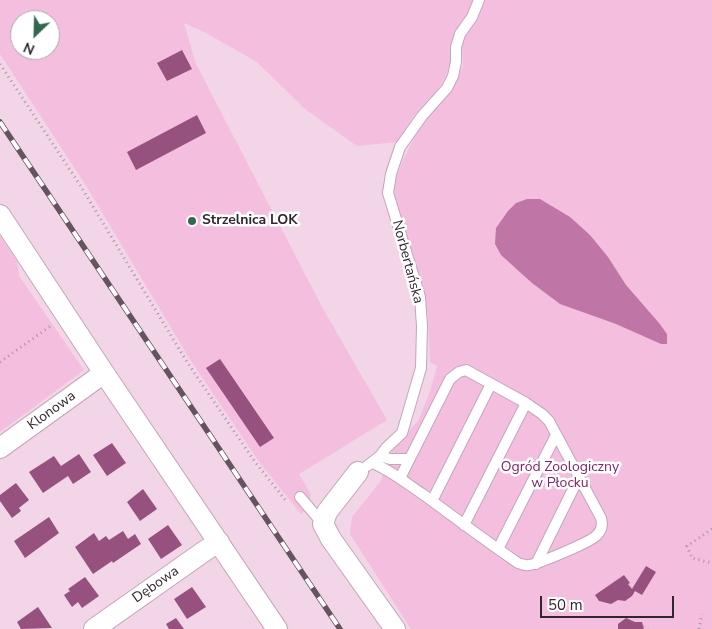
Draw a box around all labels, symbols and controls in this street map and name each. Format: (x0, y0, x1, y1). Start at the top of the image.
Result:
north arrow (10, 10, 60, 60)
text: N (20, 37, 38, 59)
place label: Strzelnica LOK (202, 213, 298, 229)
marker: Strzelnica LOK (186, 215, 198, 227)
street label: Norbertańska (388, 219, 426, 305)
street label: Klonowa (25, 388, 79, 434)
park label: Ogród Zoologiczny w Płocku (501, 460, 619, 492)
street label: Dębowa (130, 563, 182, 607)
scale bar (542, 586, 676, 618)
text: 50 m (548, 595, 583, 615)

